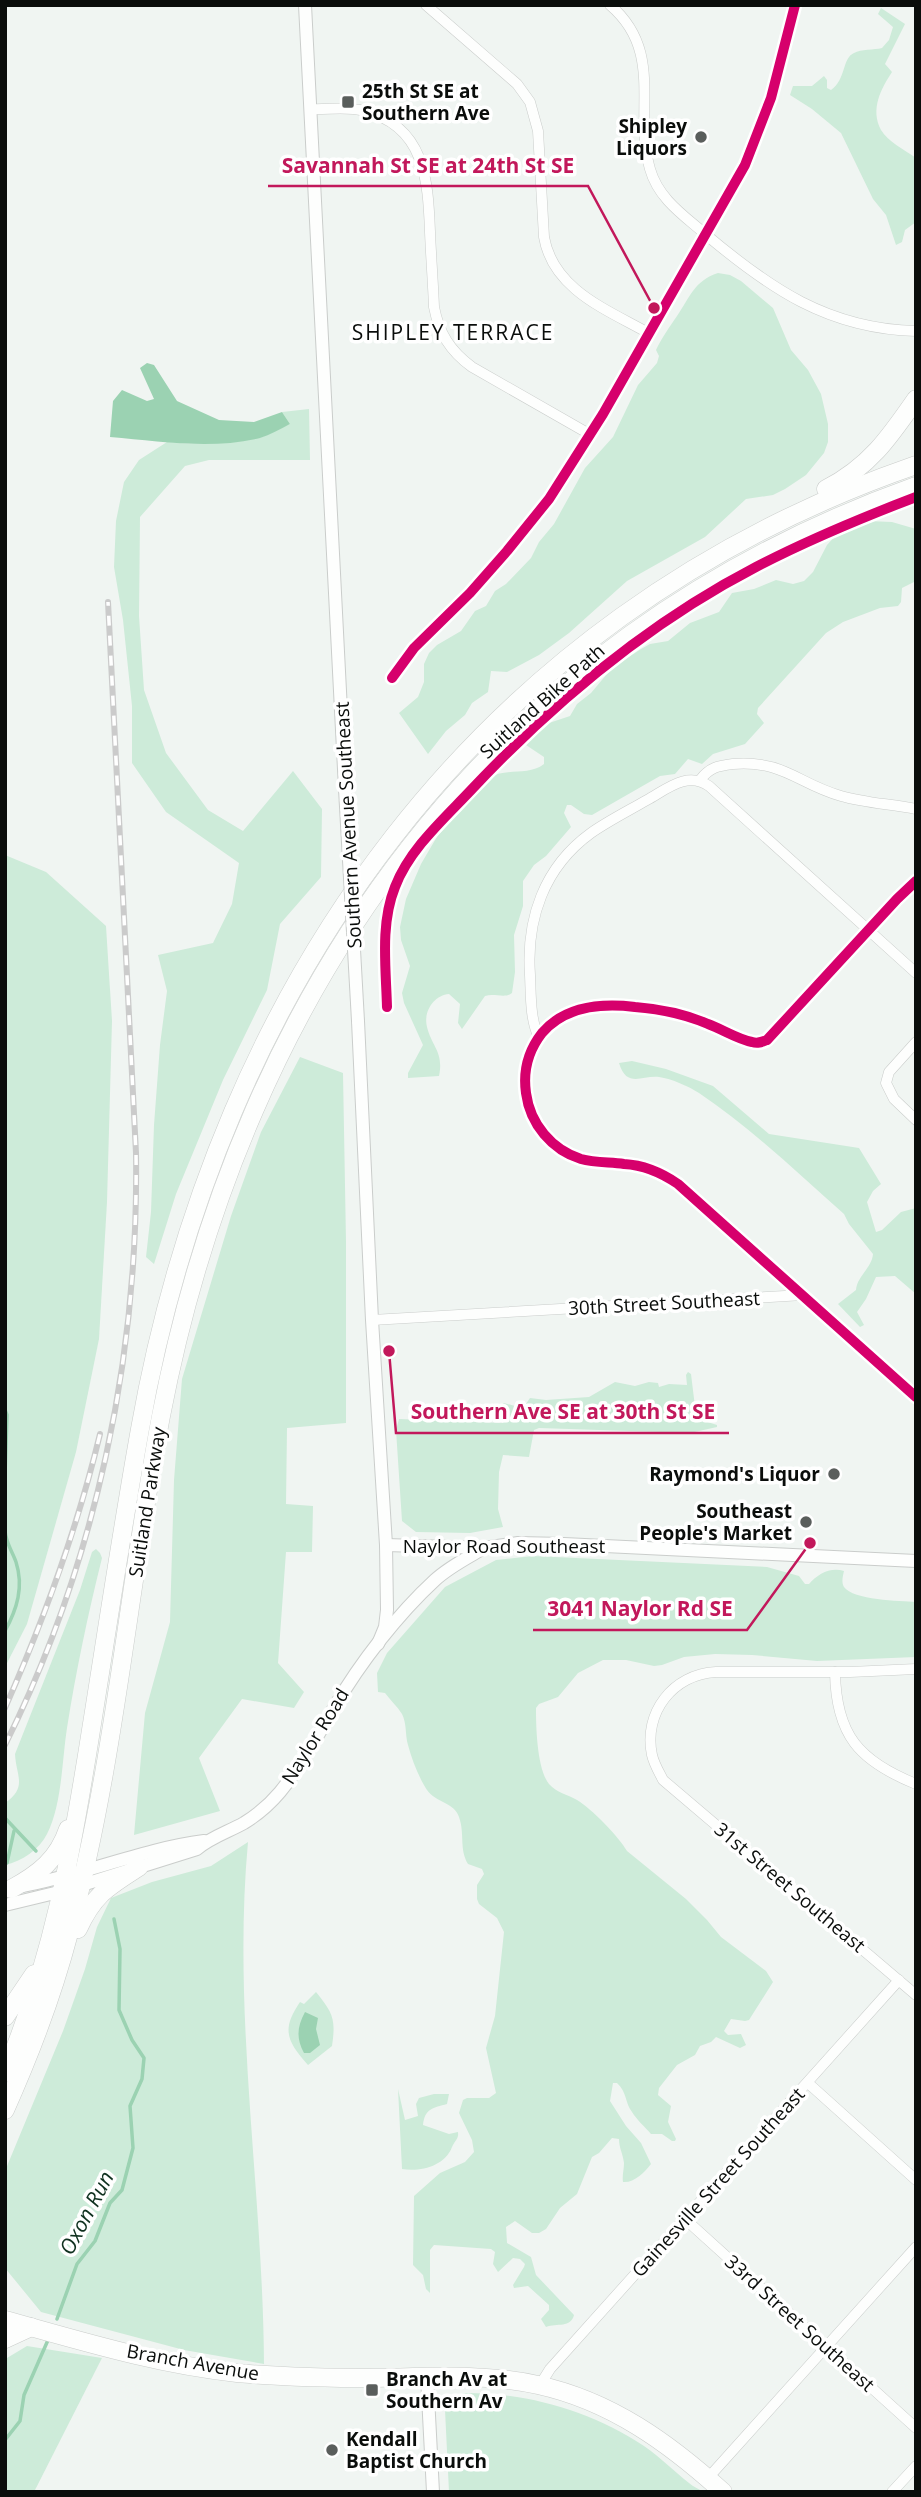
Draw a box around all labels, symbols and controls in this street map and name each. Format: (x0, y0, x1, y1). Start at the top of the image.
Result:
place label: 25th St SE at Southern Ave (362, 78, 490, 126)
marker: 25th St SE at Southern Ave (340, 94, 356, 110)
place label: Shipley Liquors (616, 113, 687, 161)
marker: Shipley Liquors (693, 129, 709, 145)
callout: Savannah St SE at 24th St SE (268, 144, 588, 186)
text: Savannah St SE at 24th St SE (282, 151, 574, 179)
district label: SHIPLEY TERRACE (352, 318, 554, 346)
street label: Suitland Bike Path (474, 638, 610, 764)
street label: Southern Avenue Southeast (329, 701, 367, 949)
street label: 30th Street Southeast (567, 1285, 761, 1321)
callout: Southern Ave SE at 30th St SE (396, 1391, 729, 1433)
text: Southern Ave SE at 30th St SE (411, 1397, 715, 1425)
street label: Suitland Parkway (122, 1425, 172, 1579)
place label: Raymond's Liquor (649, 1461, 820, 1487)
marker: Raymond's Liquor (826, 1466, 842, 1482)
place label: Southeast People's Market (639, 1498, 792, 1546)
marker: Southeast People's Market (798, 1514, 814, 1530)
street label: Naylor Road Southeast (403, 1533, 606, 1559)
callout: 3041 Naylor Rd SE (533, 1588, 747, 1630)
text: 3041 Naylor Rd SE (547, 1594, 733, 1622)
street label: Naylor Road (275, 1683, 355, 1789)
street label: 31st Street Southeast (709, 1816, 871, 1958)
street label: Gainesville Street Southeast (626, 2081, 810, 2282)
water label: Oxon Run (52, 2166, 120, 2259)
street label: 33rd Street Southeast (720, 2249, 881, 2397)
street label: Branch Avenue (125, 2338, 261, 2386)
place label: Branch Av at Southern Av (386, 2366, 507, 2414)
marker: Branch Av at Southern Av (364, 2382, 380, 2398)
place label: Kendall Baptist Church (346, 2426, 487, 2474)
marker: Kendall Baptist Church (324, 2442, 340, 2458)

